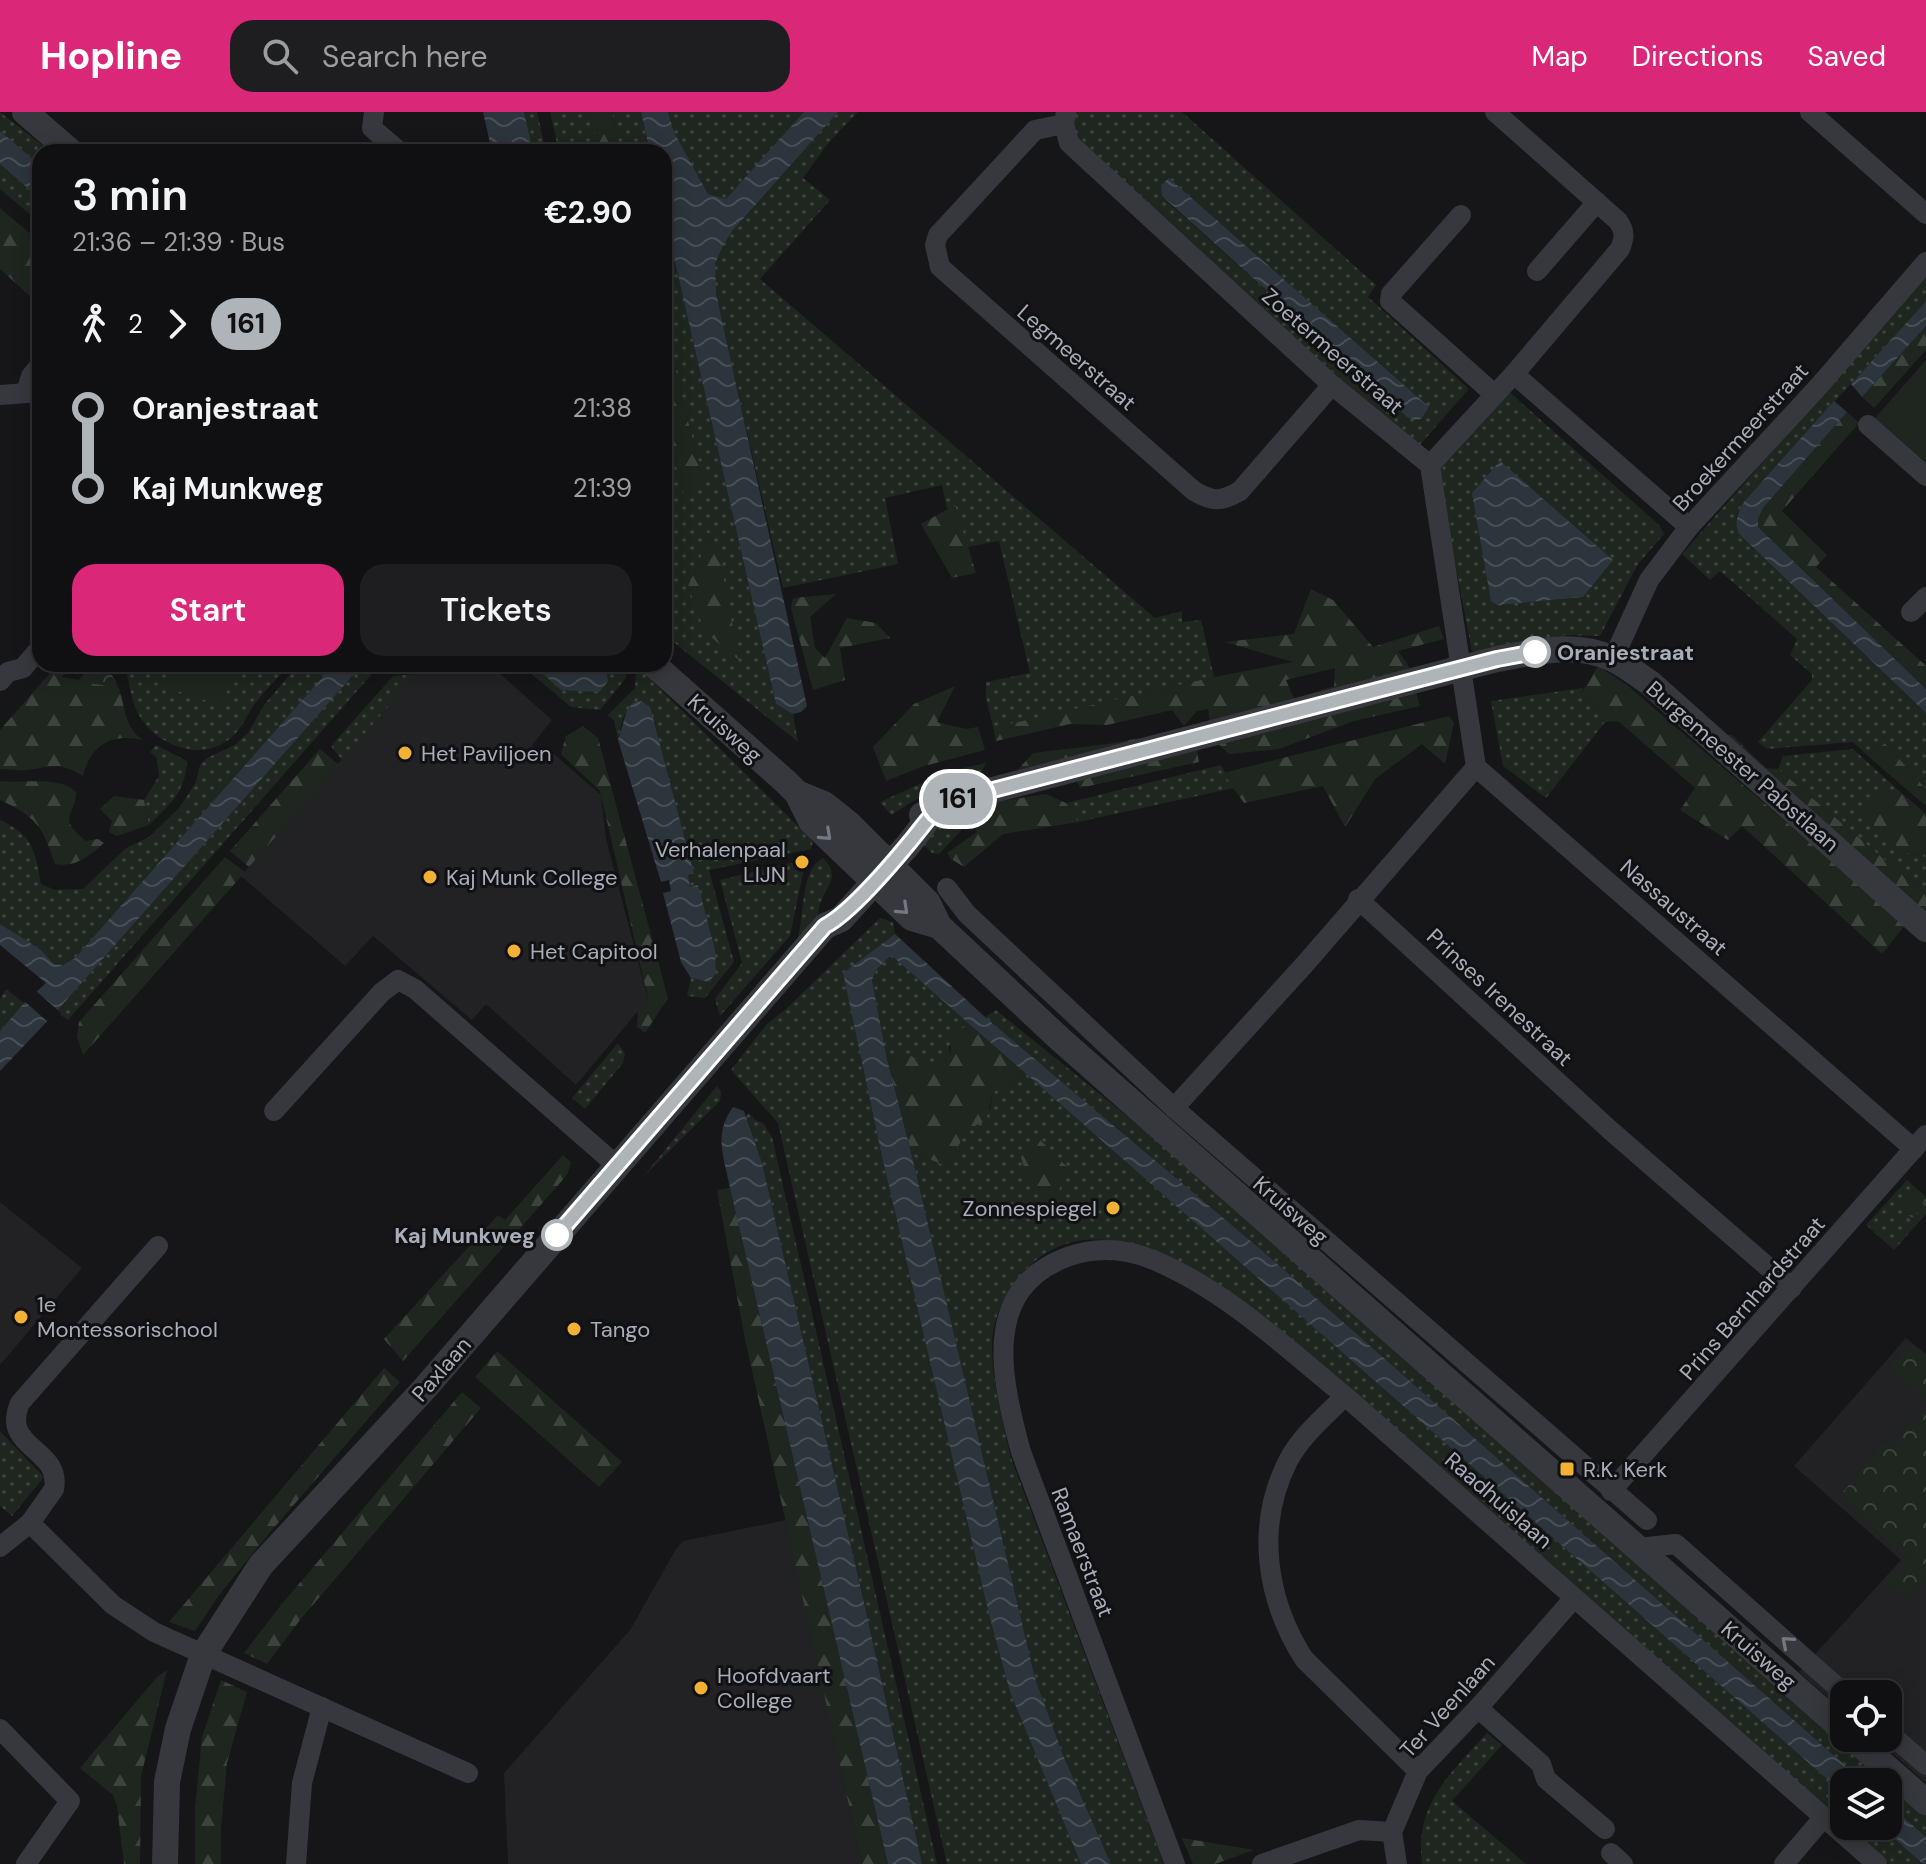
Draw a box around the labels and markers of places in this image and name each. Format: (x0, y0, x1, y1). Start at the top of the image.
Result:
marker: Oranjestraat (1520, 637, 1550, 667)
place label: Oranjestraat (1557, 638, 1694, 667)
place label: Het Paviljoen (421, 739, 552, 768)
marker: Het Paviljoen (396, 744, 414, 762)
place label: Verhalenpaal LIJN (655, 835, 786, 889)
marker: Verhalenpaal LIJN (793, 853, 811, 871)
place label: Kaj Munk College (446, 863, 618, 892)
marker: Kaj Munk College (421, 868, 439, 886)
place label: Het Capitool (530, 937, 658, 966)
marker: Het Capitool (505, 942, 523, 960)
place label: Zonnespiegel (963, 1194, 1097, 1223)
marker: Zonnespiegel (1104, 1199, 1122, 1217)
marker: Kaj Munkweg (542, 1220, 572, 1250)
place label: Kaj Munkweg (394, 1221, 535, 1250)
place label: 1e Montessorischool (37, 1290, 218, 1344)
marker: 1e Montessorischool (12, 1308, 30, 1326)
place label: Tango (590, 1315, 650, 1344)
marker: Tango (565, 1320, 583, 1338)
place label: R.K. Kerk (1583, 1455, 1667, 1484)
marker: R.K. Kerk (1558, 1460, 1576, 1478)
place label: Hoofdvaart College (717, 1661, 831, 1715)
marker: Hoofdvaart College (692, 1679, 710, 1697)

